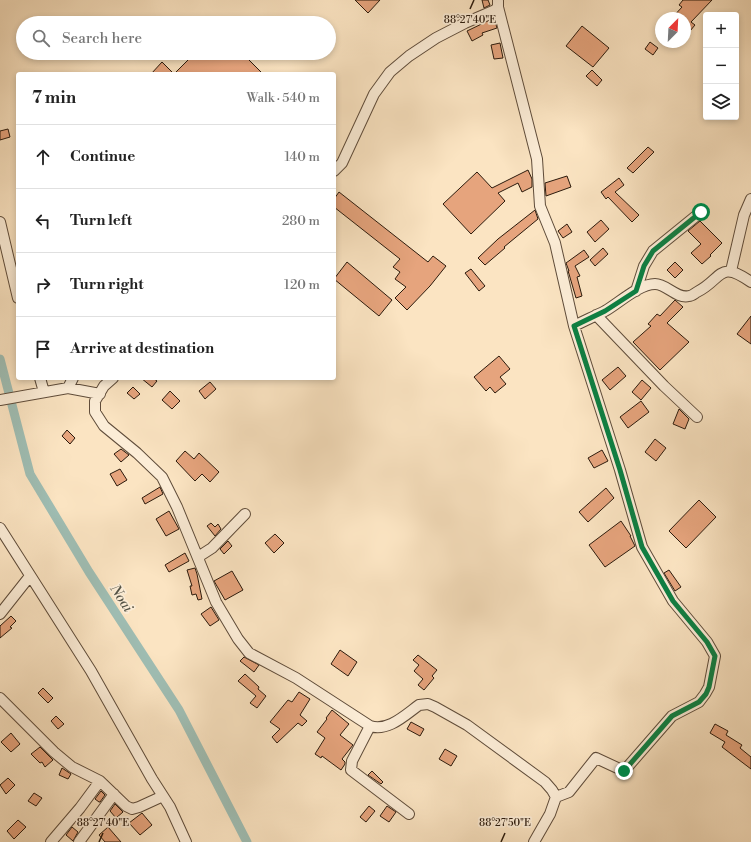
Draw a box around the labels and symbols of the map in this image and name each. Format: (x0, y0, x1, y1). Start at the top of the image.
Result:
north arrow (655, 12, 691, 48)
text: 88°27'40"E (444, 14, 496, 26)
route start (692, 203, 710, 221)
water label: Noai (105, 580, 137, 617)
route end (615, 762, 633, 780)
text: 88°27'40"E (77, 817, 129, 829)
text: 88°27'50"E (479, 817, 531, 829)

